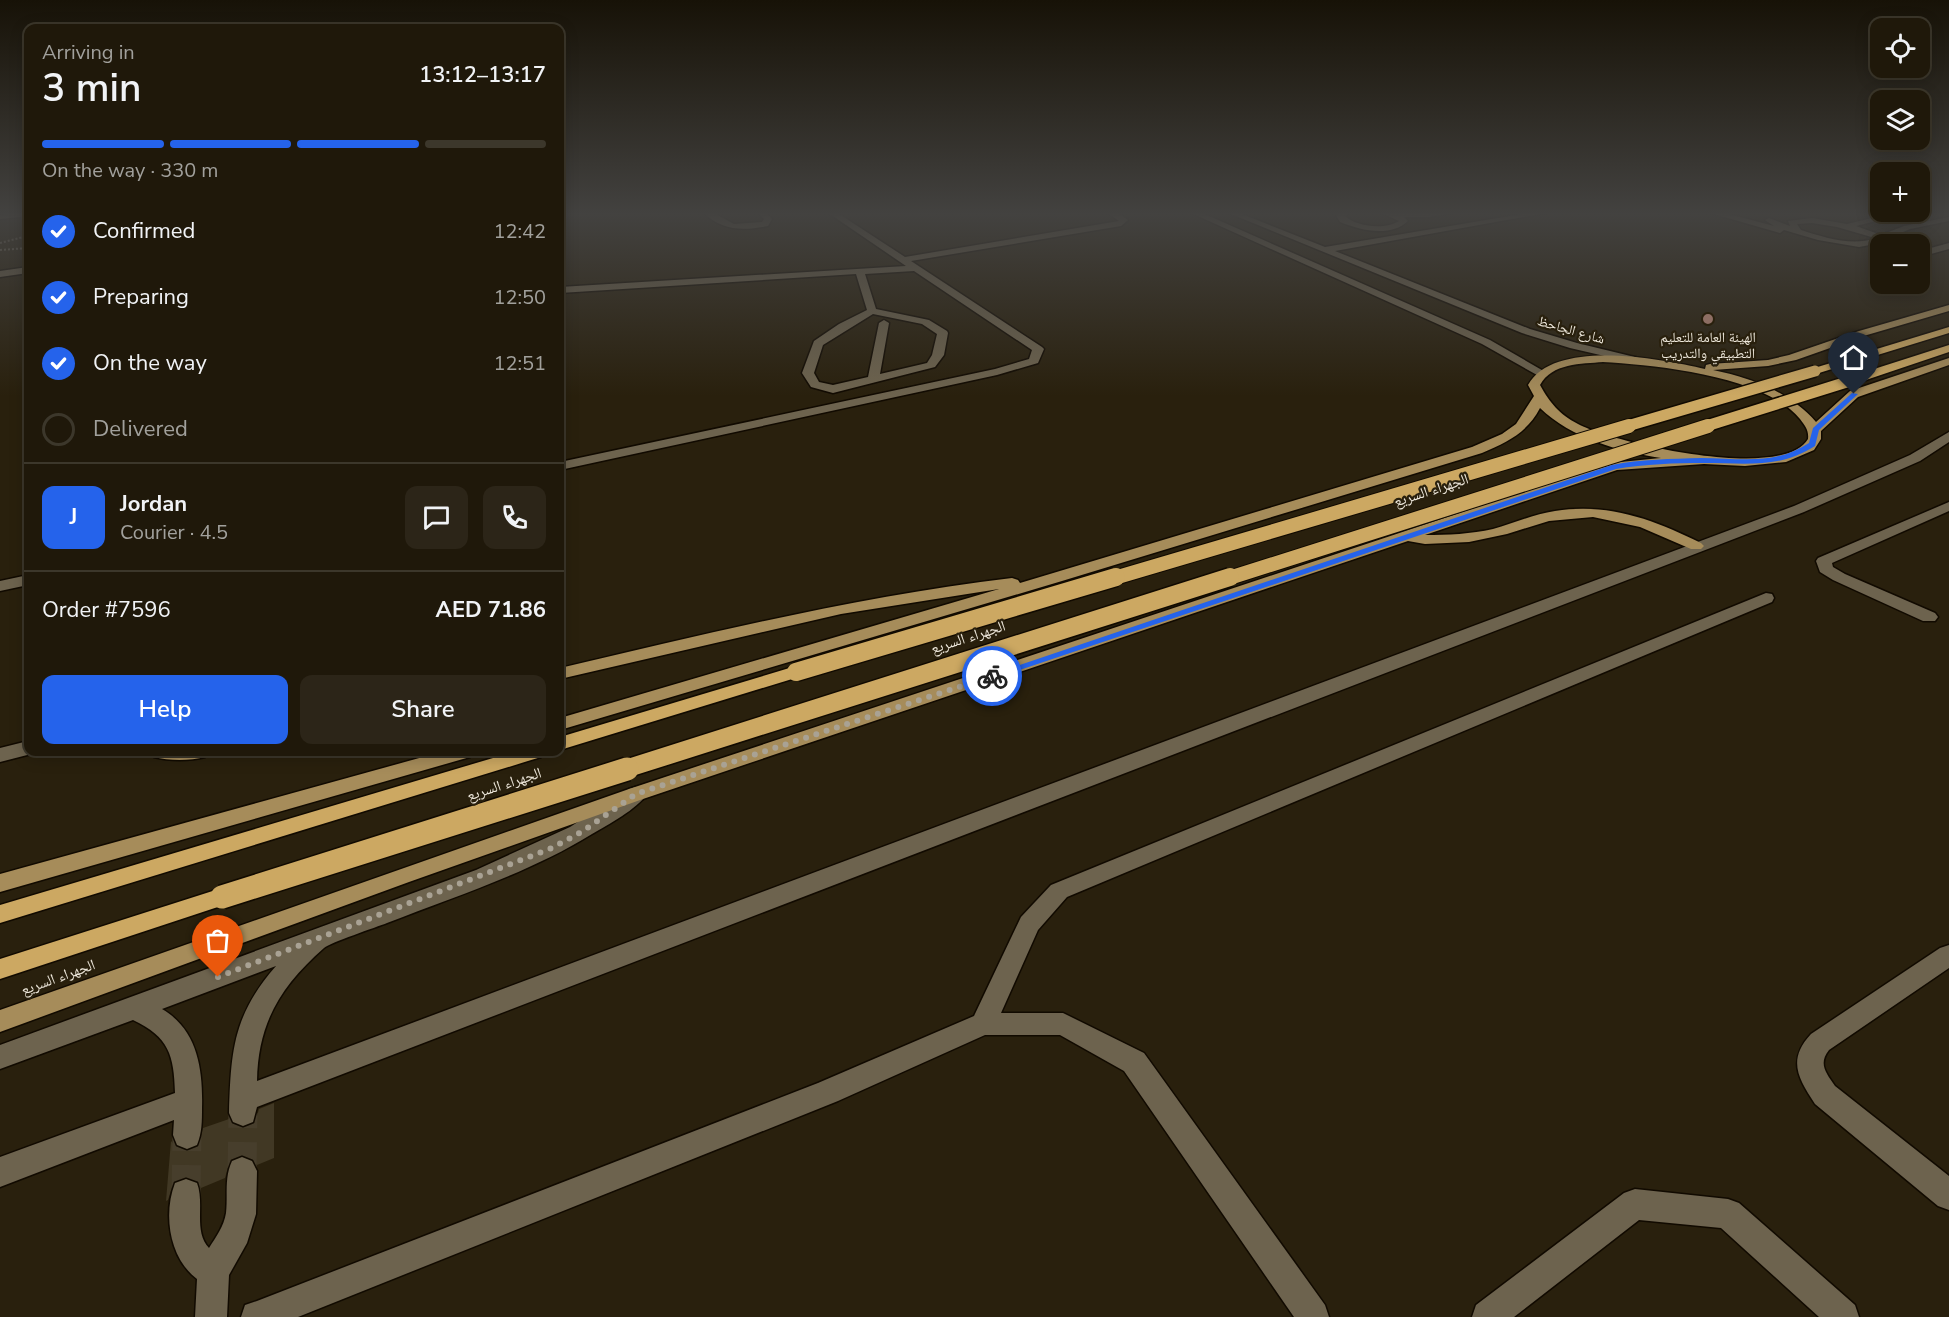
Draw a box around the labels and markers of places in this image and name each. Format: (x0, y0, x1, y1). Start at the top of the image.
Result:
marker: الهيئة العامة للتعليم التطبيقي والتدريب (1701, 312, 1715, 326)
place label: الهيئة العامة للتعليم التطبيقي والتدريب (1660, 328, 1756, 364)
pin (1828, 332, 1879, 394)
pin (192, 915, 243, 977)

